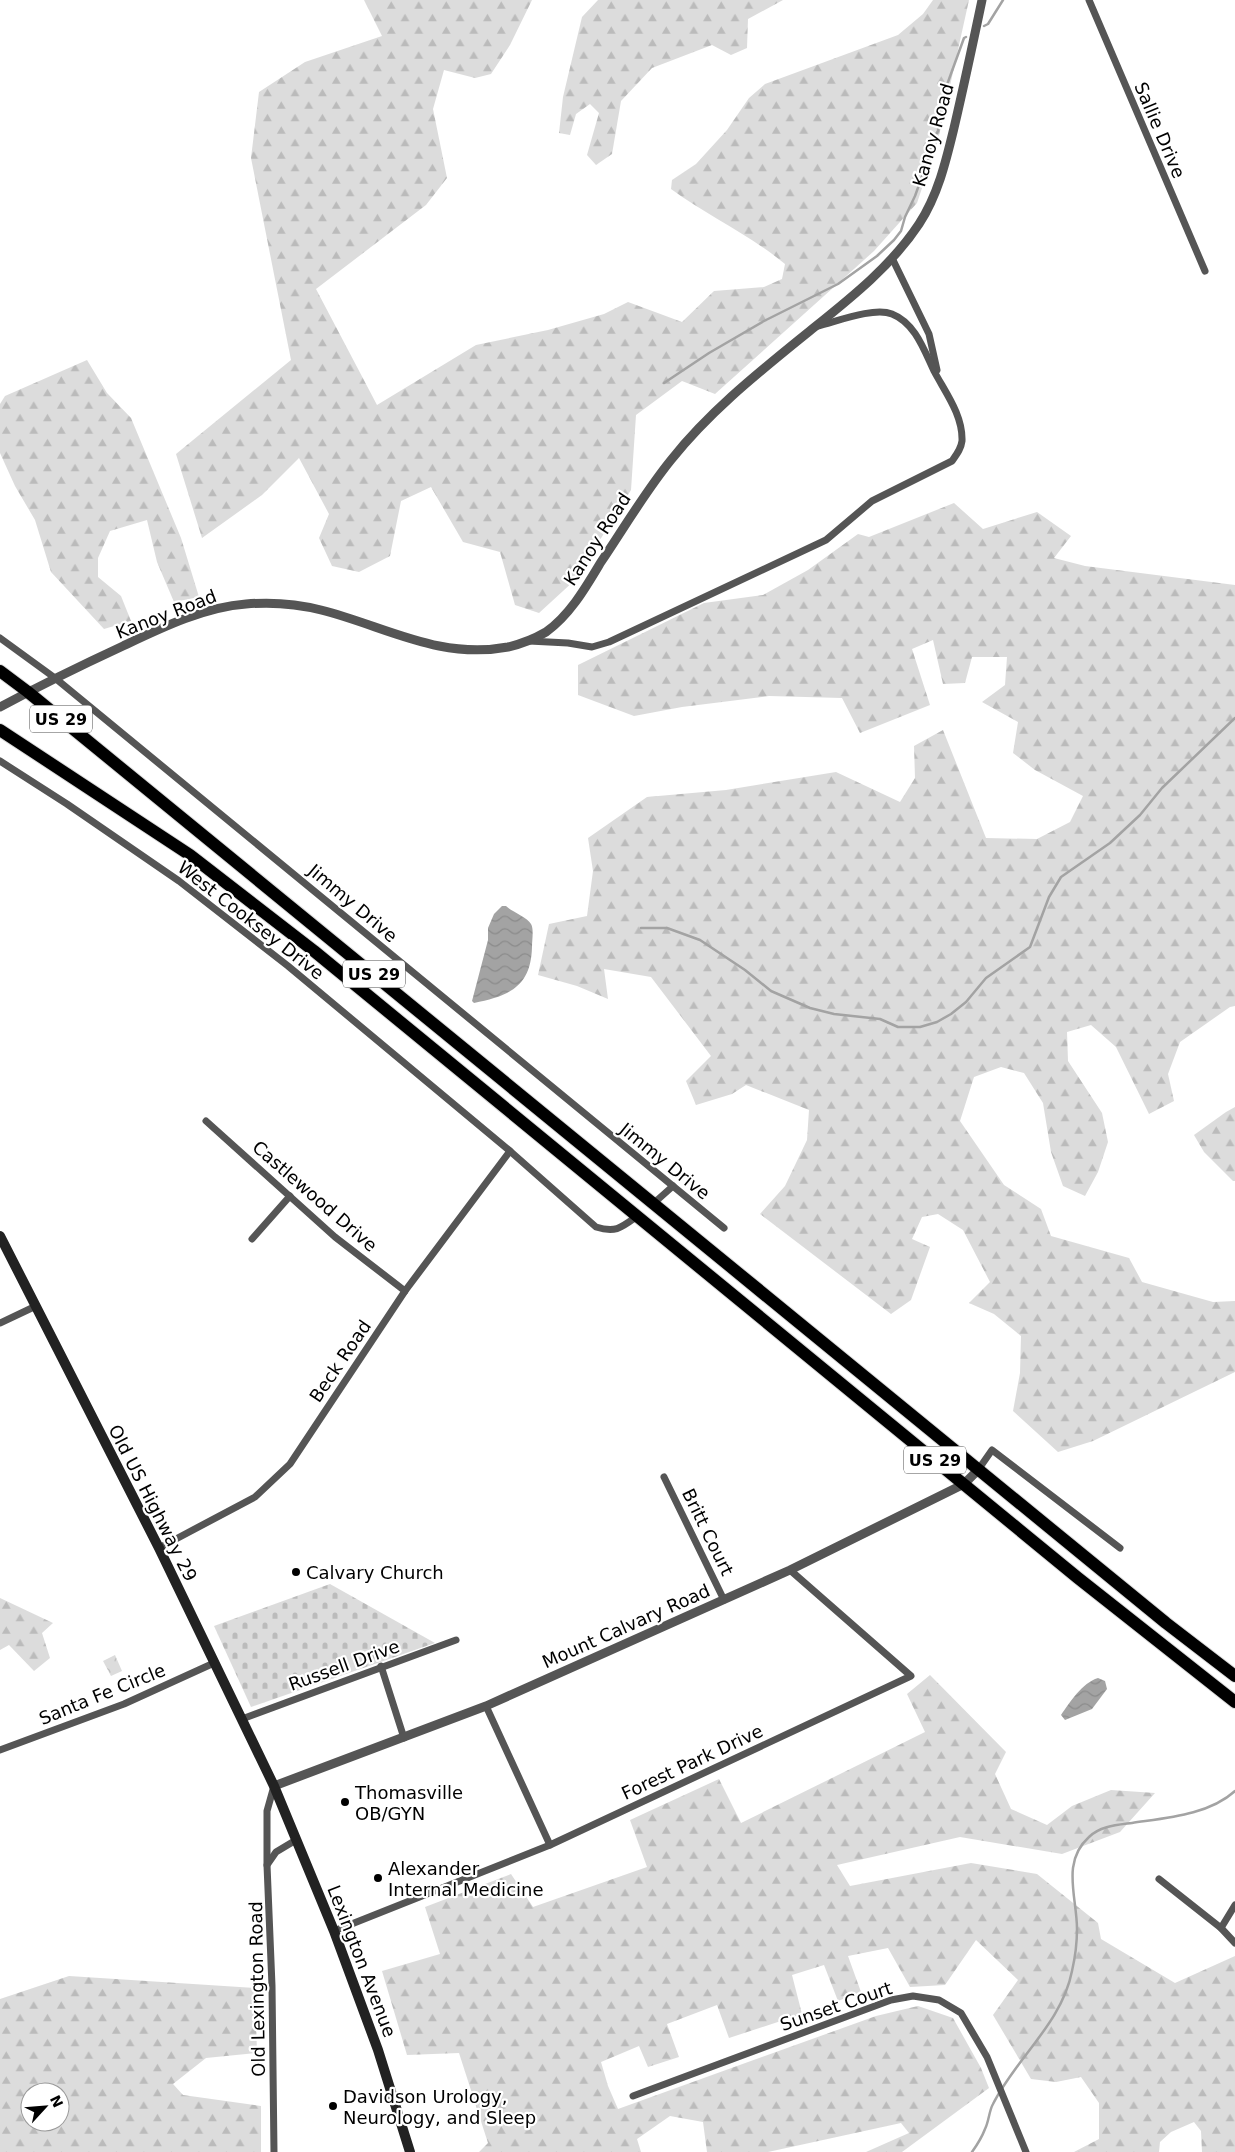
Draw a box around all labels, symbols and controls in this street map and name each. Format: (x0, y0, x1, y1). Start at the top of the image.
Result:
street label: Sallie Drive (1130, 79, 1190, 181)
street label: Kanoy Road (908, 81, 958, 189)
street label: Kanoy Road (559, 489, 635, 589)
street label: Kanoy Road (113, 585, 219, 643)
road number: US 29 (30, 706, 92, 732)
street label: West Cooksey Drive (174, 856, 328, 984)
street label: Jimmy Drive (303, 859, 402, 946)
road number: US 29 (343, 961, 405, 988)
street label: Jimmy Drive (615, 1118, 714, 1204)
street label: Castlewood Drive (248, 1136, 382, 1256)
street label: Beck Road (305, 1316, 375, 1406)
street label: Old US Highway 29 (104, 1421, 202, 1585)
road number: US 29 (904, 1446, 966, 1474)
street label: Britt Court (678, 1485, 738, 1579)
place label: Calvary Church (306, 1562, 444, 1583)
marker: Calvary Church (290, 1566, 302, 1578)
street label: Mount Calvary Road (539, 1580, 713, 1672)
street label: Russell Drive (286, 1635, 402, 1695)
street label: Santa Fe Circle (36, 1659, 168, 1729)
street label: Forest Park Drive (618, 1720, 766, 1804)
place label: Thomasville OB/GYN (354, 1782, 463, 1824)
marker: Thomasville OB/GYN (339, 1796, 351, 1808)
place label: Alexander Internal Medicine (388, 1858, 544, 1900)
marker: Alexander Internal Medicine (372, 1872, 384, 1884)
street label: Lexington Avenue (323, 1882, 401, 2040)
street label: Old Lexington Road (245, 1901, 269, 2077)
street label: Sunset Court (777, 1977, 895, 2035)
north arrow (20, 2082, 70, 2132)
place label: Davidson Urology, Neurology, and Sleep (343, 2086, 536, 2128)
text: N (47, 2093, 66, 2110)
marker: Davidson Urology, Neurology, and Sleep (327, 2100, 339, 2112)

